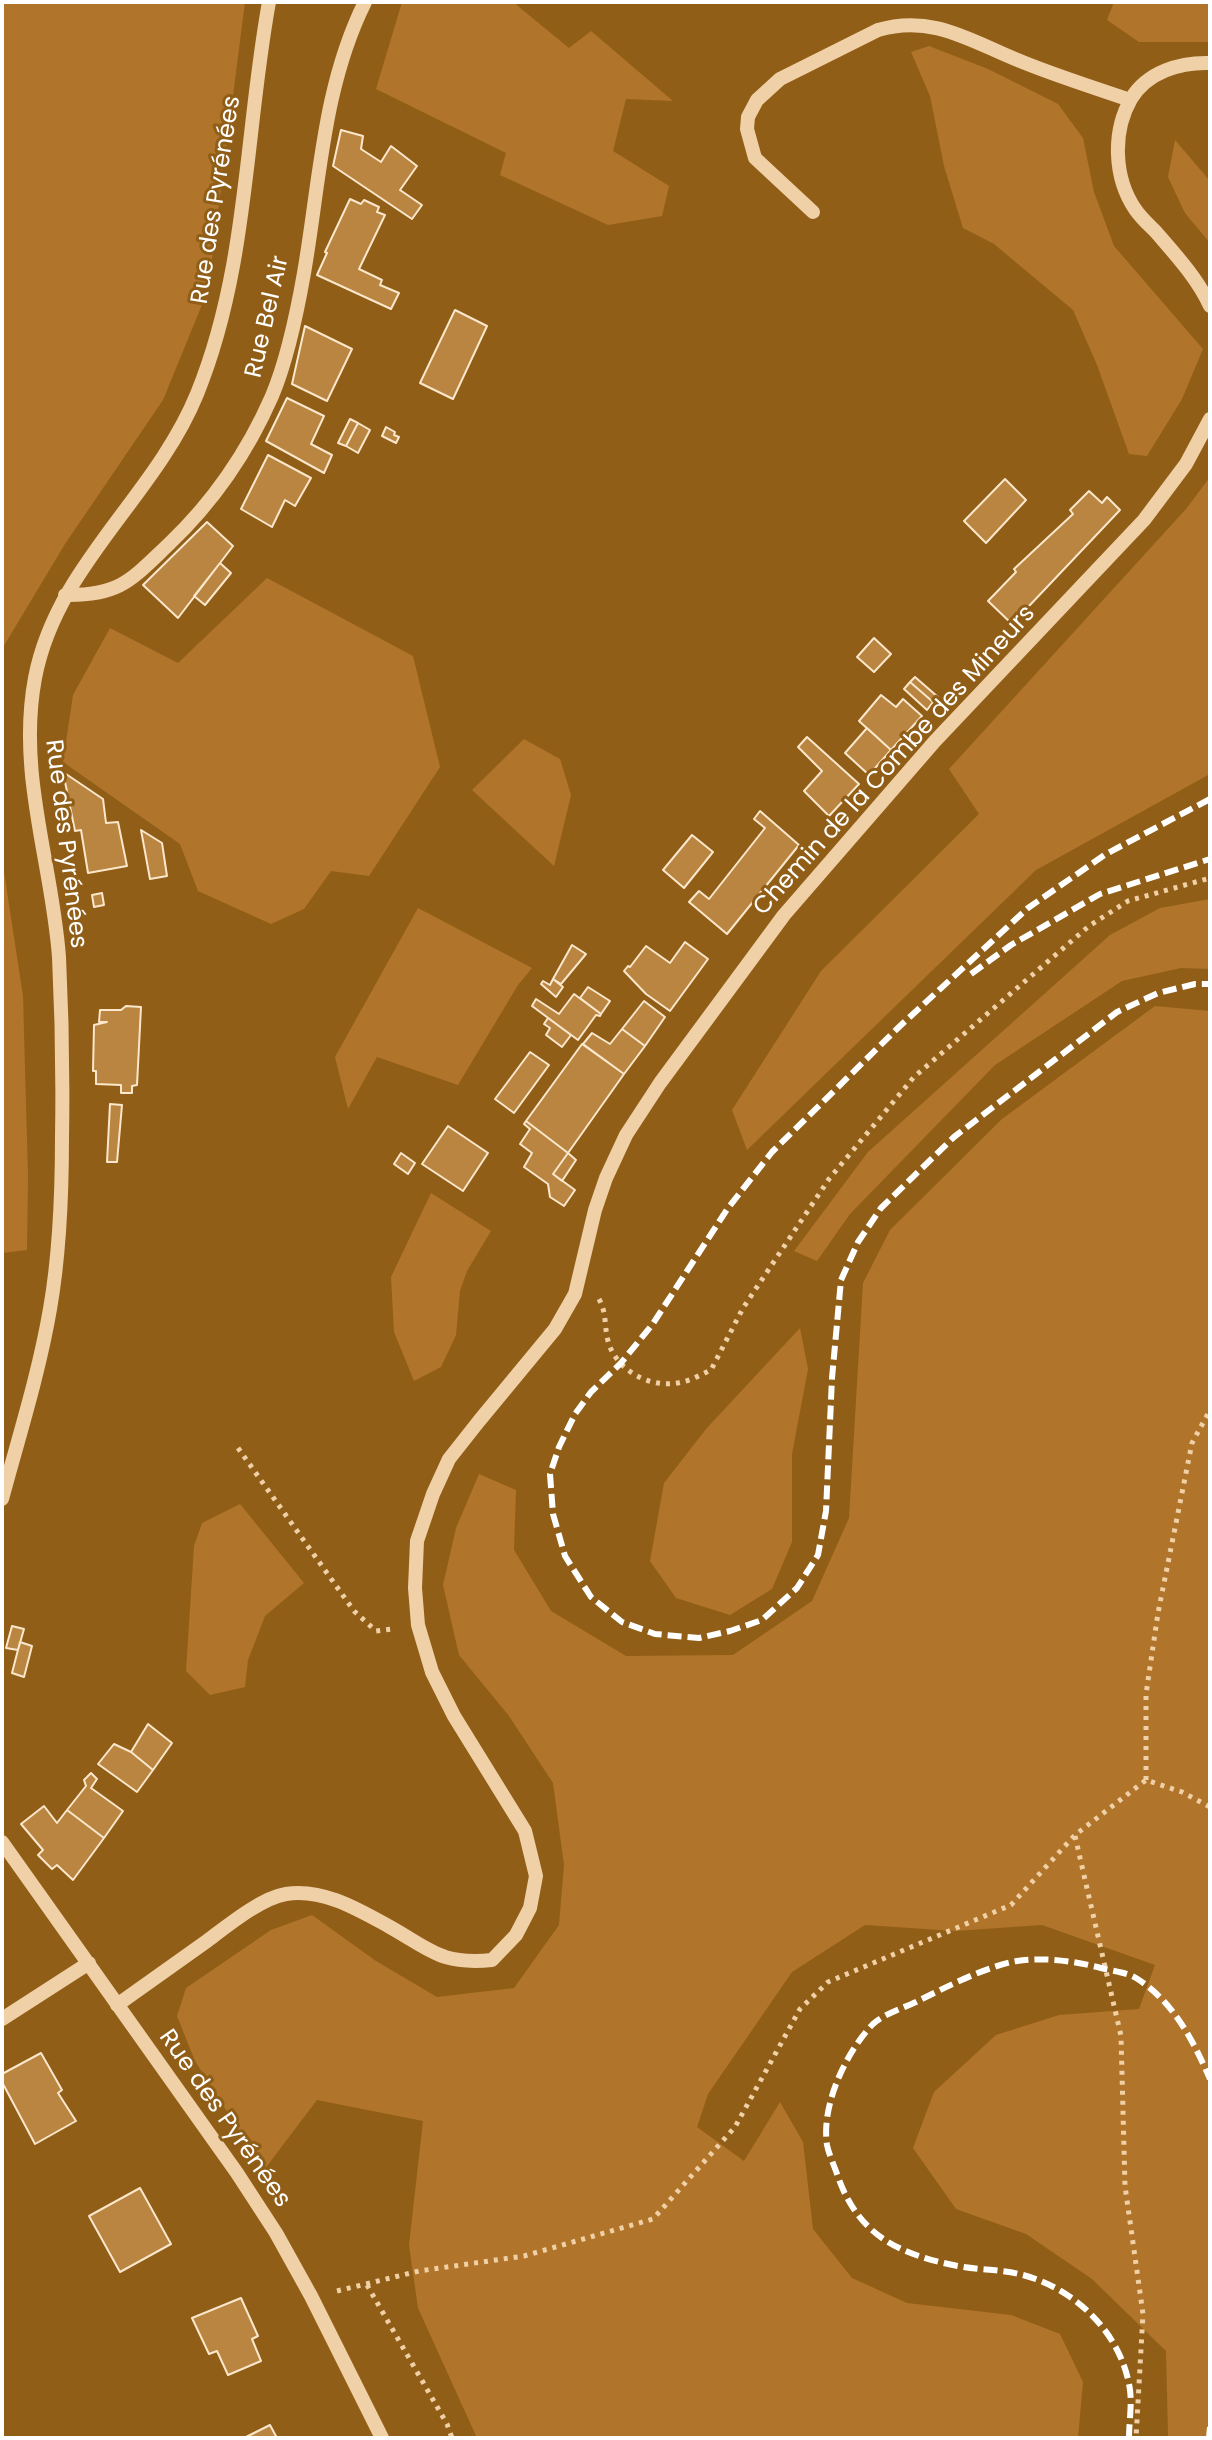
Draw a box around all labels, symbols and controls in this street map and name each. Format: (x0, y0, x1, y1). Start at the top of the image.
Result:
street label: Rue des Pyrénées (186, 94, 248, 306)
street label: Rue Bel Air (240, 253, 296, 381)
street label: Chemin de la Combe des Mineurs (748, 600, 1042, 922)
street label: Rue des Pyrénées (38, 738, 92, 950)
street label: Rue des Pyrénées (152, 2025, 296, 2213)

